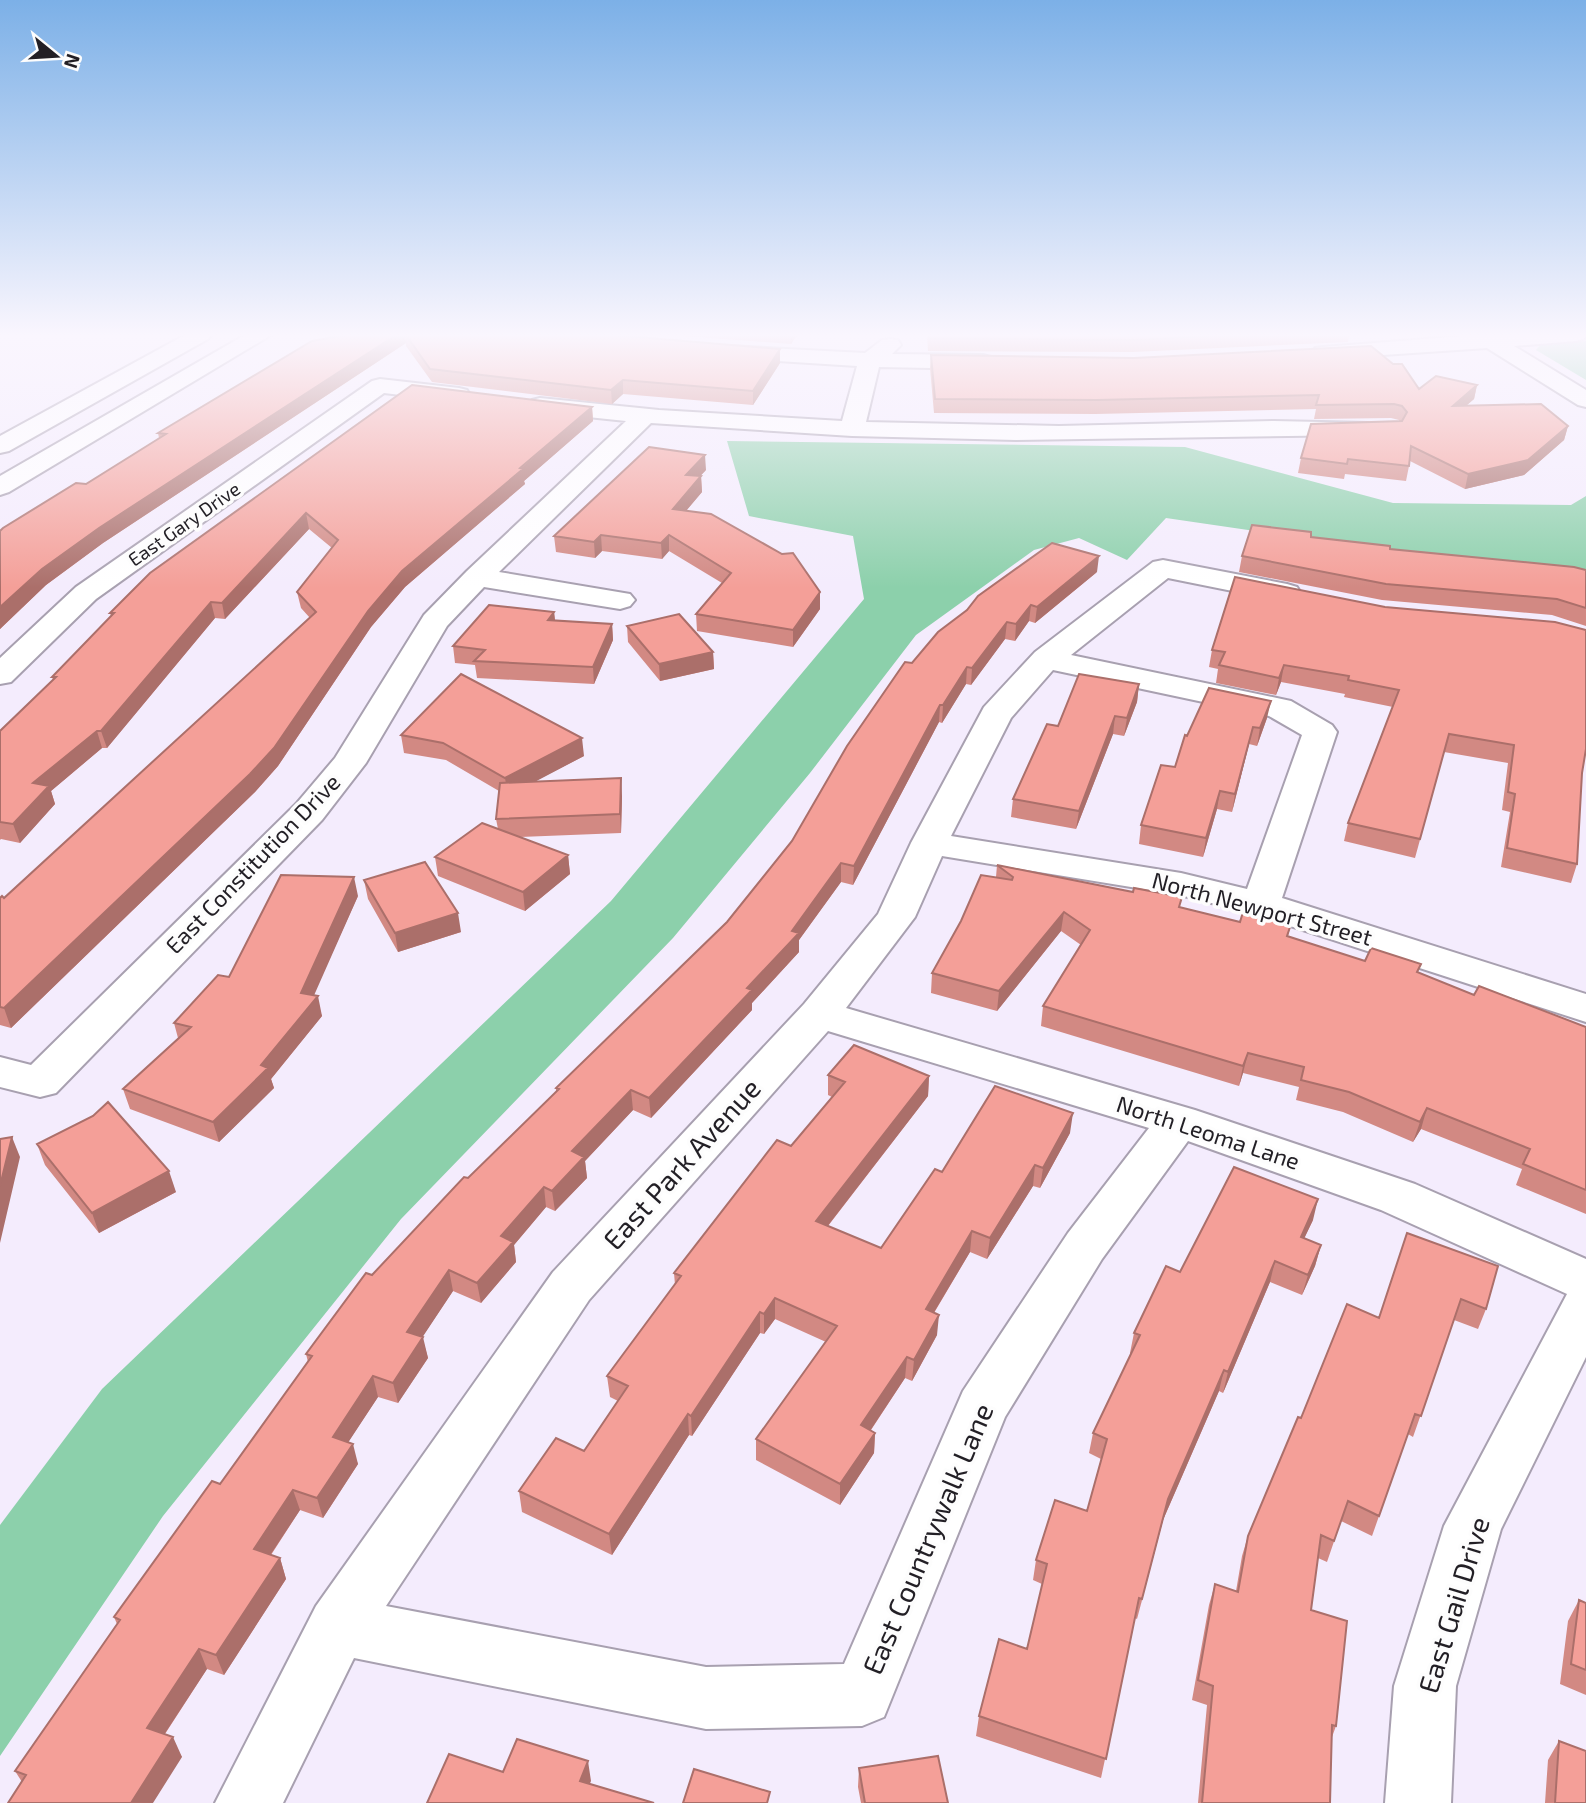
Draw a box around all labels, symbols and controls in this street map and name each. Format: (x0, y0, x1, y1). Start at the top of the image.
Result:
north arrow (21, 21, 91, 91)
text: N (60, 51, 86, 71)
street label: East Gary Drive (123, 477, 244, 571)
street label: East Constitution Drive (159, 768, 345, 959)
street label: North Newport Street (1149, 865, 1376, 951)
street label: East Park Avenue (595, 1071, 767, 1256)
street label: North Leoma Lane (1113, 1089, 1303, 1175)
street label: East Countrywalk Lane (855, 1398, 1000, 1679)
street label: East Gail Drive (1410, 1513, 1496, 1697)

